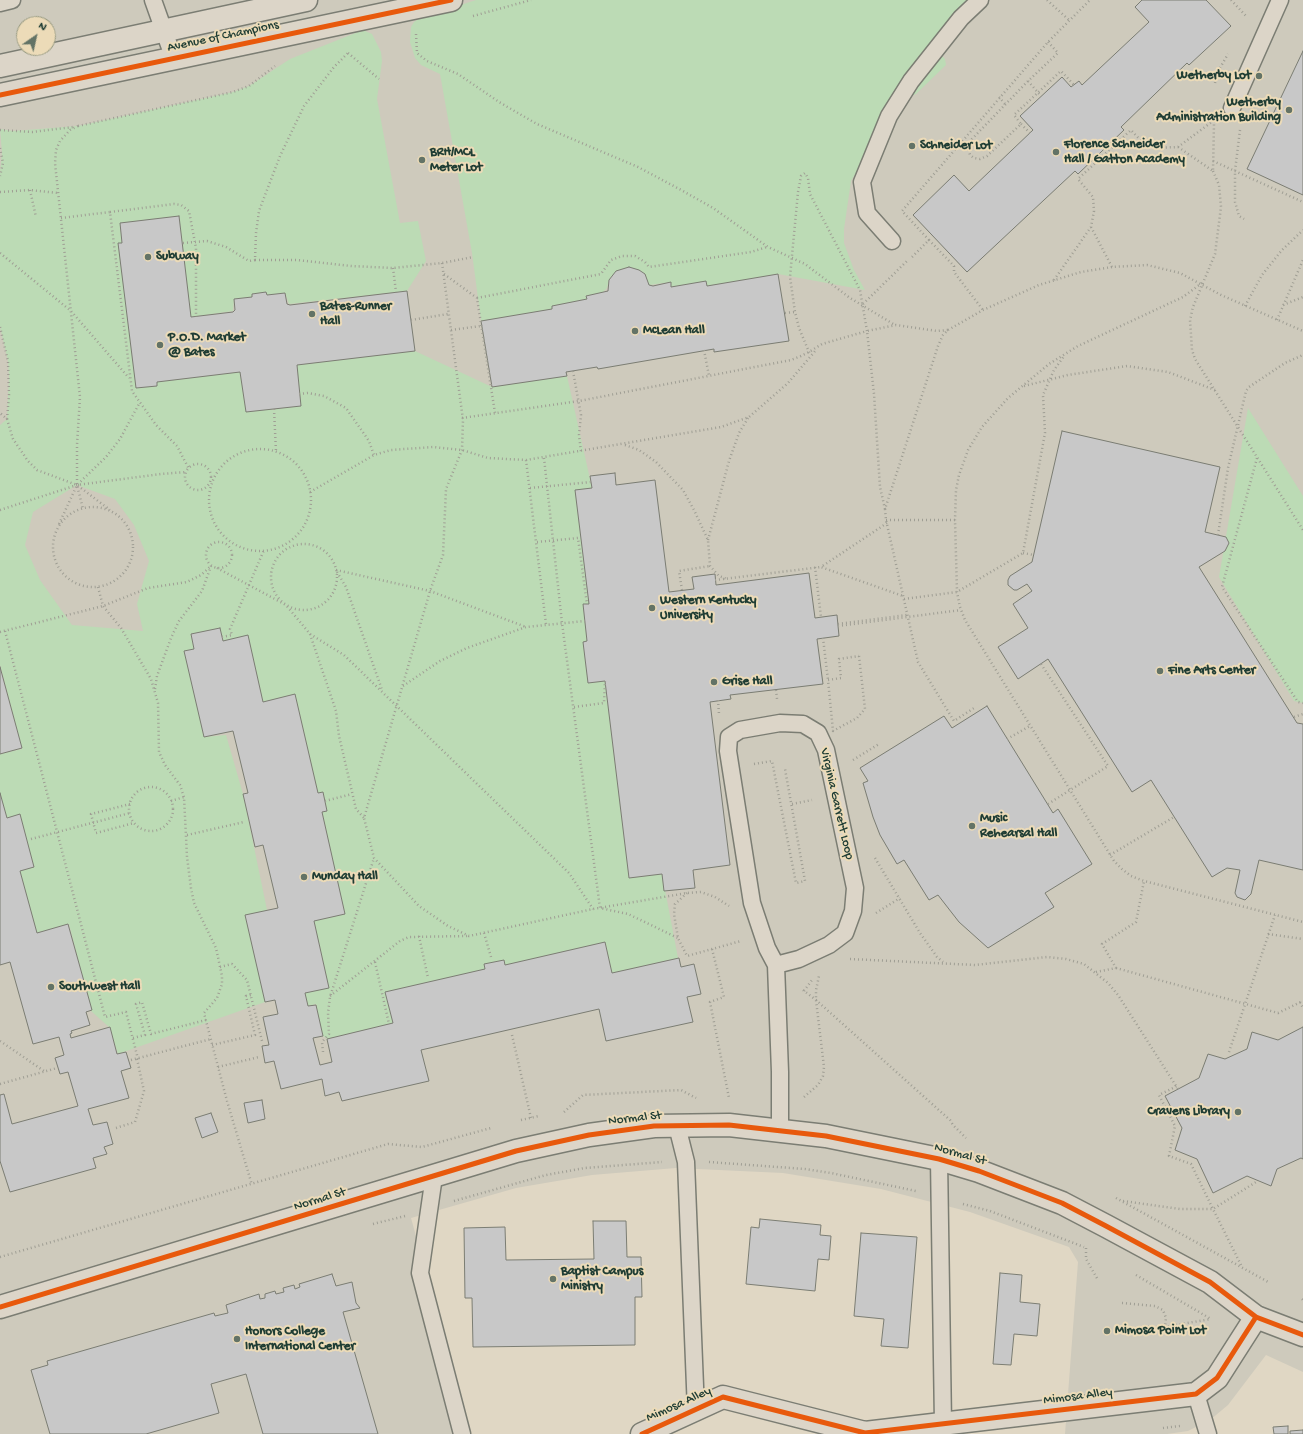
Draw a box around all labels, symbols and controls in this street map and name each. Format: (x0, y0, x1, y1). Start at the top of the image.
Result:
north arrow (16, 16, 56, 56)
street label: Avenue of Champions (166, 18, 280, 56)
text: N (36, 20, 48, 34)
place label: Wetherby Lot (1176, 68, 1251, 84)
marker: Wetherby Lot (1254, 71, 1264, 81)
place label: Wetherby Administration Building (1156, 95, 1281, 126)
marker: Wetherby Administration Building (1284, 105, 1294, 115)
place label: Florence Schneider Hall / Gatton Academy (1064, 137, 1185, 168)
place label: Schneider Lot (920, 138, 992, 154)
marker: Schneider Lot (907, 141, 917, 151)
place label: BRH/MCL Meter Lot (430, 145, 482, 176)
marker: Florence Schneider Hall / Gatton Academy (1051, 147, 1061, 157)
marker: BRH/MCL Meter Lot (417, 155, 427, 165)
place label: Subway (156, 249, 199, 265)
marker: Subway (143, 252, 153, 262)
place label: Bates-Runner Hall (320, 299, 391, 330)
marker: Bates-Runner Hall (307, 309, 317, 319)
place label: McLean Hall (643, 323, 705, 339)
marker: McLean Hall (630, 326, 640, 336)
place label: P.O.D. Market @ Bates (168, 330, 245, 361)
marker: P.O.D. Market @ Bates (155, 340, 165, 350)
place label: Western Kentucky University (660, 593, 756, 624)
marker: Western Kentucky University (647, 603, 657, 613)
place label: Fine Arts Center (1168, 663, 1255, 679)
marker: Fine Arts Center (1155, 666, 1165, 676)
place label: Grise Hall (722, 674, 773, 690)
marker: Grise Hall (709, 677, 719, 687)
street label: Virginia Garrett Loop (816, 747, 856, 861)
place label: Music Rehearsal Hall (980, 811, 1057, 842)
marker: Music Rehearsal Hall (967, 821, 977, 831)
place label: Munday Hall (312, 869, 378, 885)
marker: Munday Hall (299, 872, 309, 882)
place label: Southwest Hall (59, 979, 140, 995)
marker: Southwest Hall (46, 982, 56, 992)
place label: Cravens Library (1147, 1104, 1230, 1120)
marker: Cravens Library (1233, 1107, 1243, 1117)
street label: Normal St (608, 1108, 662, 1130)
street label: Normal St (932, 1140, 988, 1170)
street label: Normal St (292, 1185, 348, 1215)
place label: Baptist Campus Ministry (561, 1264, 643, 1295)
marker: Baptist Campus Ministry (548, 1274, 558, 1284)
place label: Mimosa Point Lot (1115, 1323, 1206, 1339)
place label: Honors College International Center (245, 1324, 355, 1355)
marker: Mimosa Point Lot (1102, 1326, 1112, 1336)
marker: Honors College International Center (232, 1334, 242, 1344)
street label: Mimosa Alley (644, 1384, 714, 1426)
street label: Mimosa Alley (1043, 1385, 1113, 1409)

